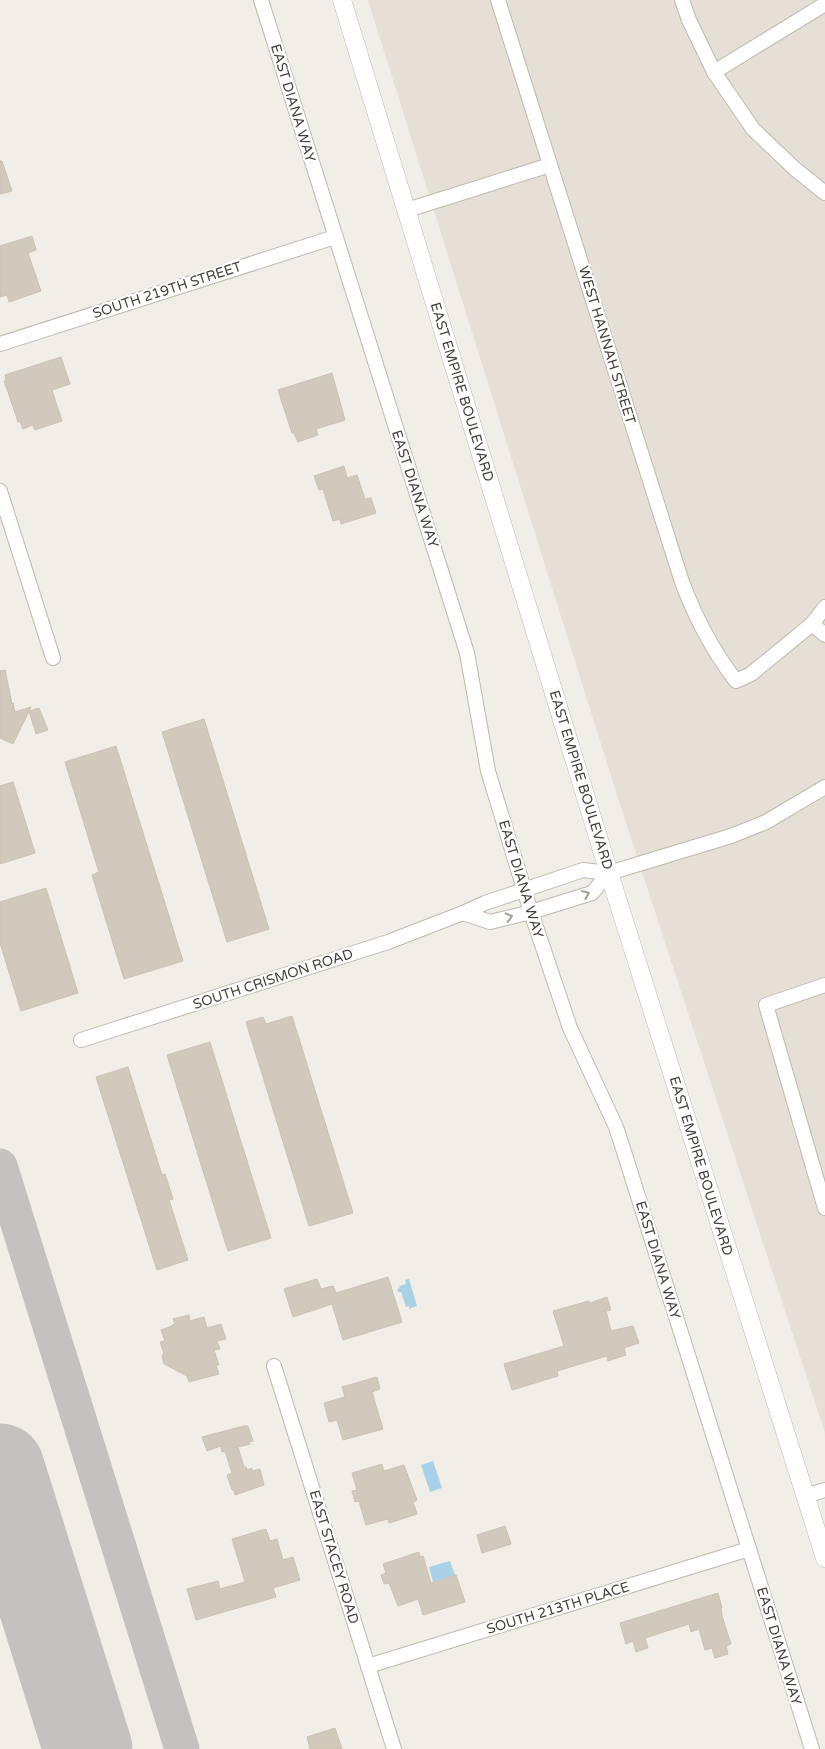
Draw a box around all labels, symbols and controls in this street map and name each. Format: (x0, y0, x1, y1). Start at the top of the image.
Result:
street label: EAST DIANA WAY (267, 42, 319, 164)
street label: SOUTH 219TH STREET (90, 258, 244, 322)
street label: WEST HANNAH STREET (575, 264, 639, 427)
street label: EAST EMPIRE BOULEVARD (427, 300, 497, 484)
street label: EAST DIANA WAY (388, 428, 442, 550)
street label: EAST EMPIRE BOULEVARD (546, 688, 616, 872)
street label: EAST DIANA WAY (495, 818, 547, 940)
one-way arrow (581, 890, 590, 900)
one-way arrow (505, 912, 514, 923)
street label: SOUTH CRISMON ROAD (191, 945, 355, 1013)
street label: EAST EMPIRE BOULEVARD (666, 1074, 736, 1258)
street label: EAST DIANA WAY (632, 1199, 684, 1321)
street label: EAST STACEY ROAD (306, 1488, 362, 1626)
street label: SOUTH 213TH PLACE (484, 1578, 632, 1638)
street label: EAST DIANA WAY (753, 1585, 805, 1707)

